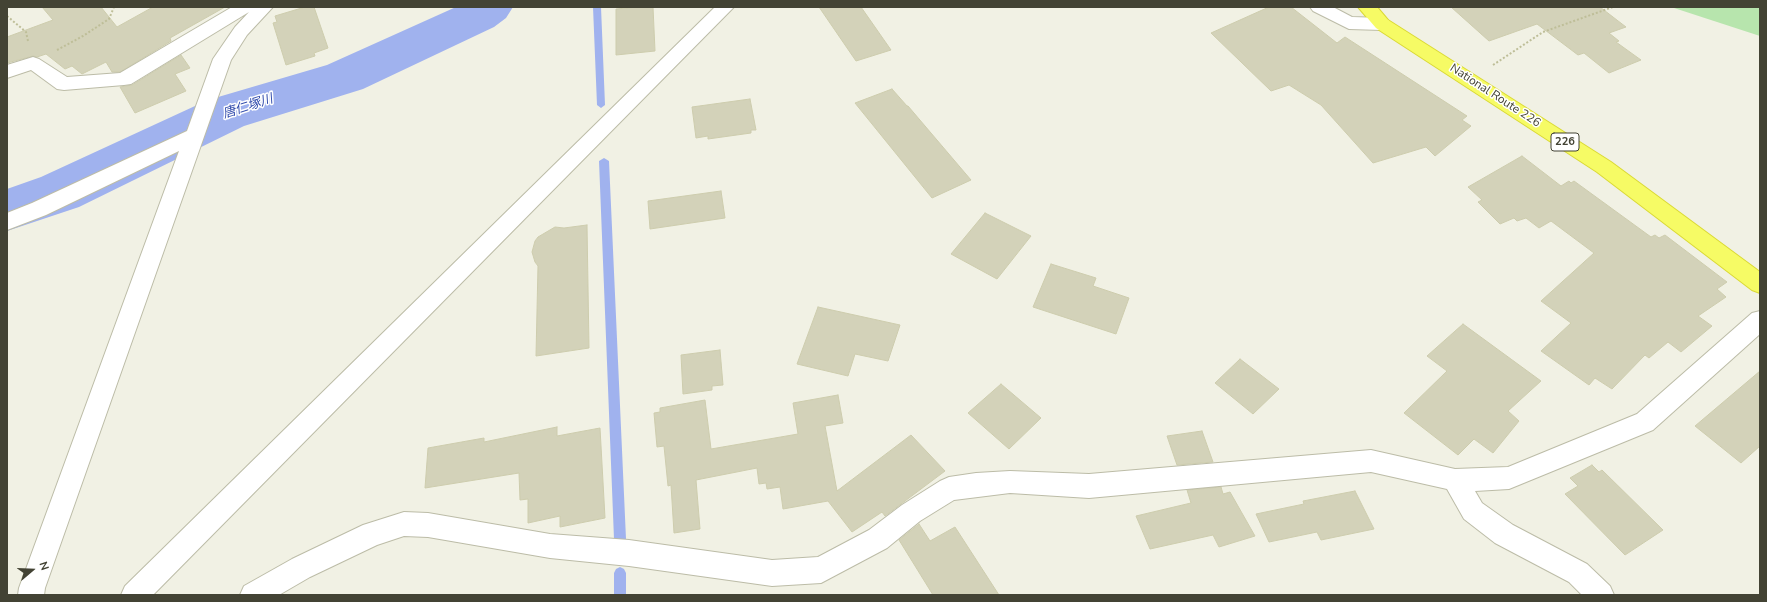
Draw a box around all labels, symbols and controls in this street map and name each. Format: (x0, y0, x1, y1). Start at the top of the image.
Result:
street label: National Route 226 (1447, 61, 1543, 131)
water label: 唐仁塚川 (221, 92, 275, 122)
road number: 226 (1551, 133, 1579, 151)
north arrow (12, 550, 52, 590)
text: N (35, 560, 52, 572)

